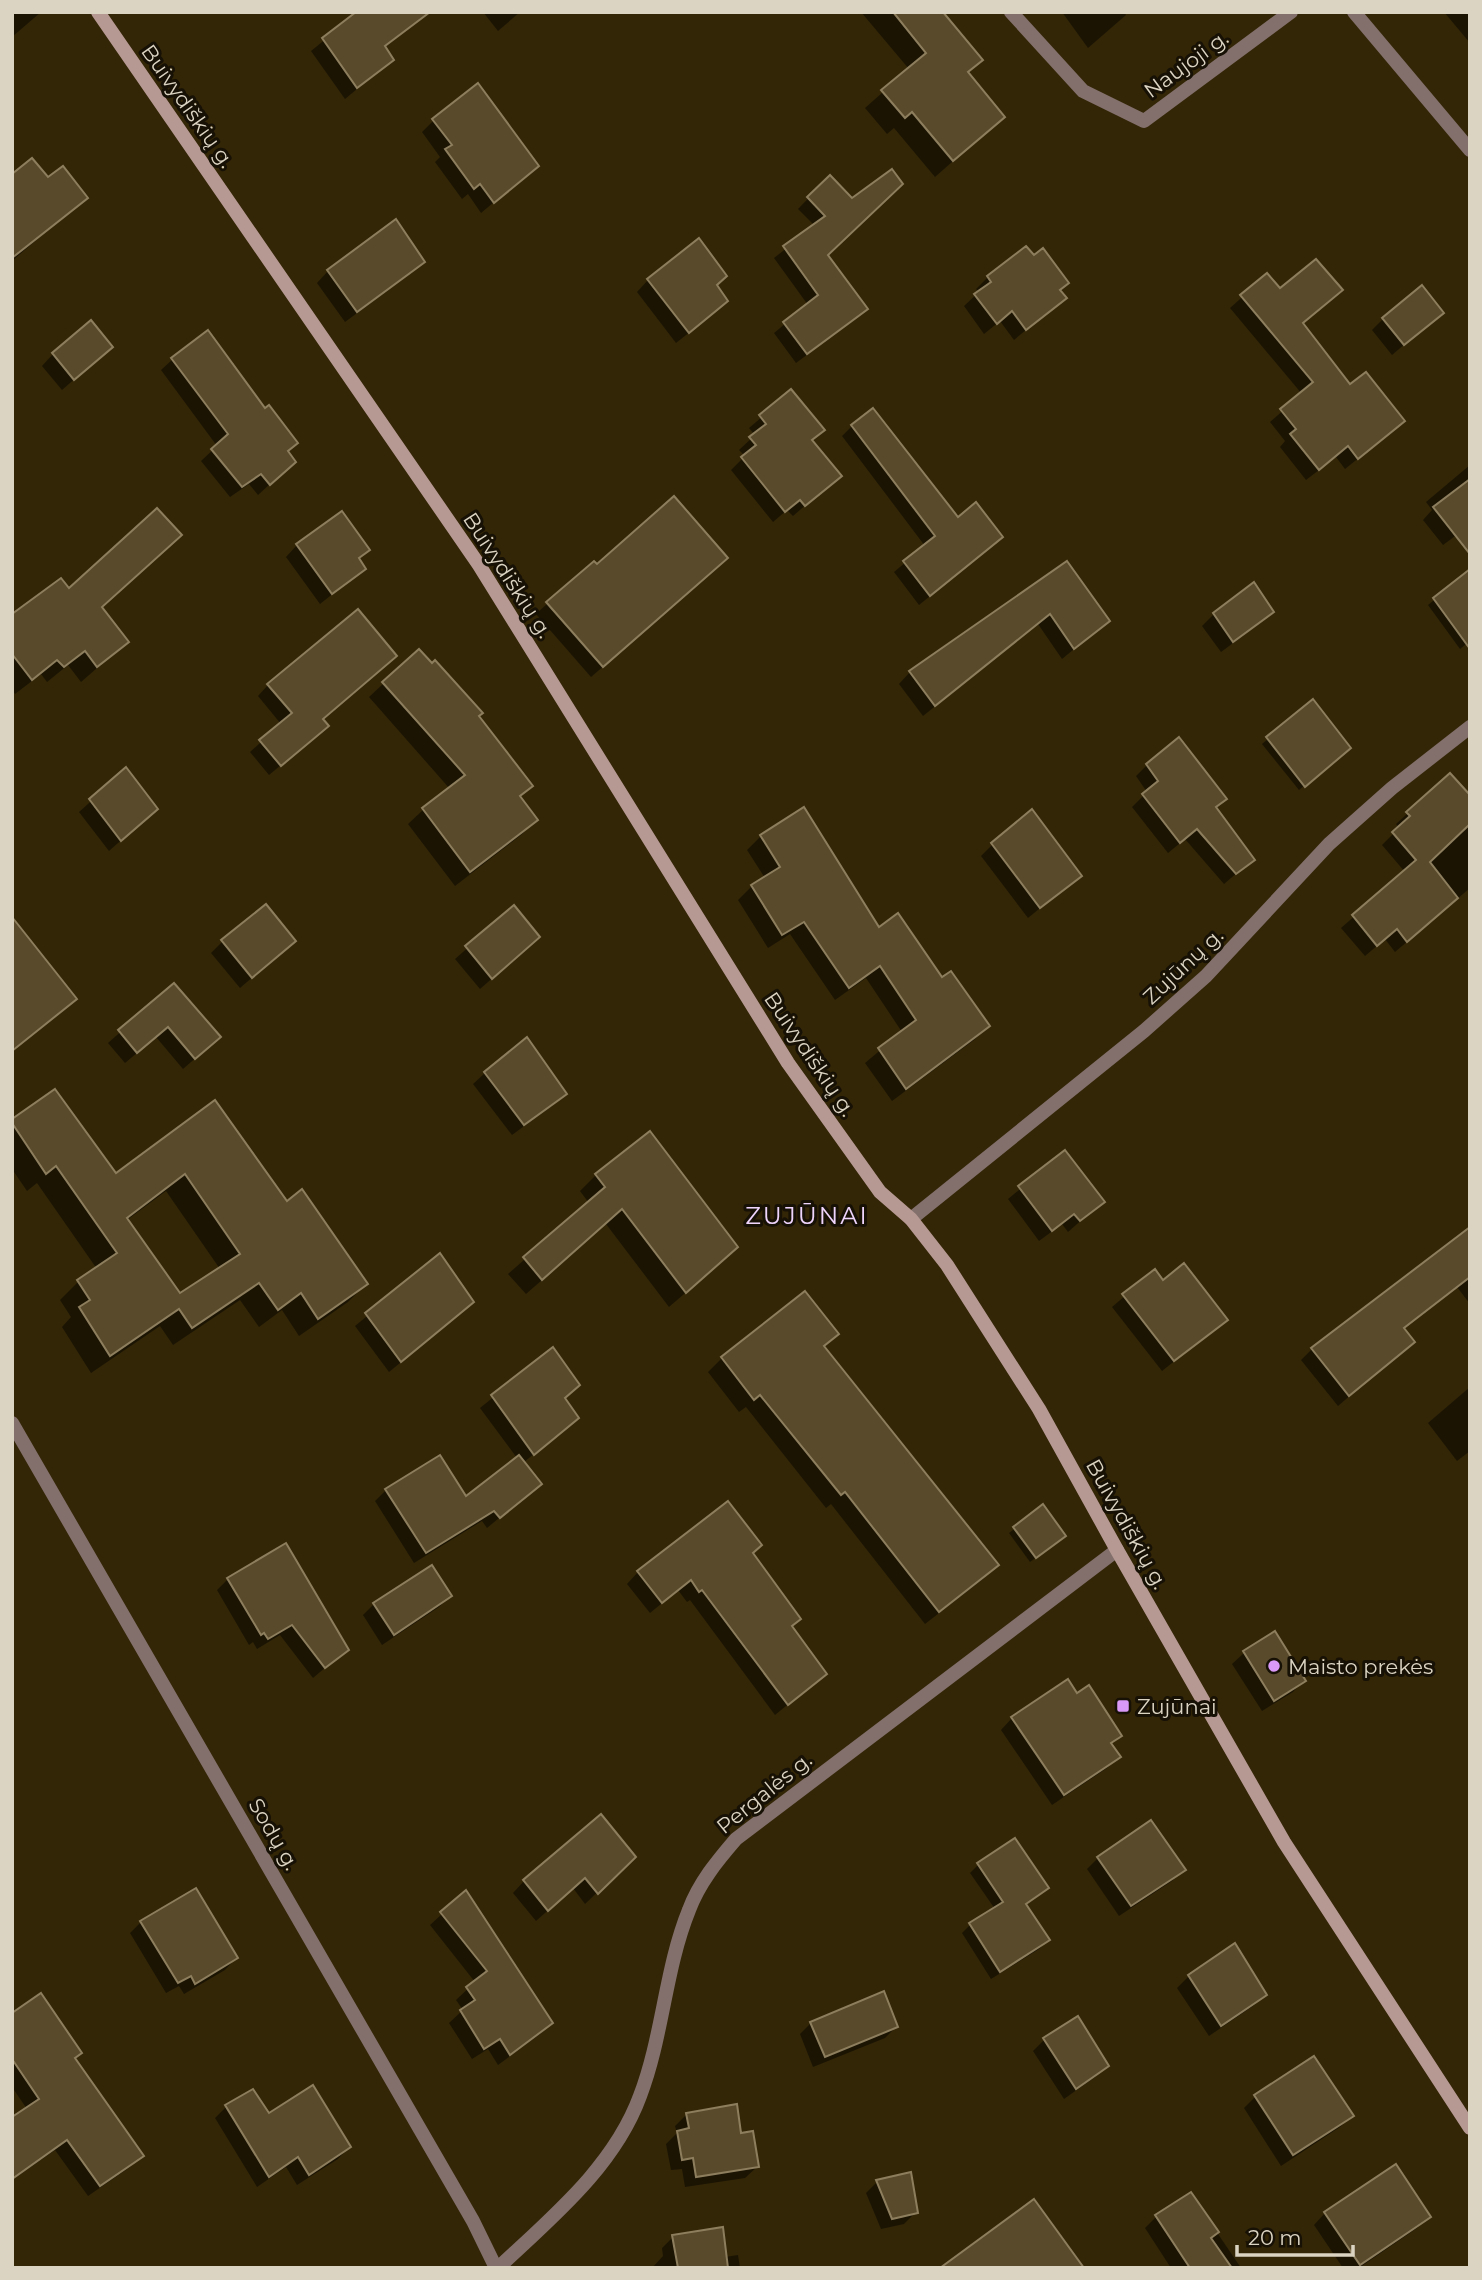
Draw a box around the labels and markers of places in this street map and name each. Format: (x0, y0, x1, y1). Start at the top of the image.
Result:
place label: Maisto prekės (1288, 1654, 1433, 1679)
marker: Maisto prekės (1266, 1658, 1282, 1674)
place label: Zujūnai (1137, 1694, 1217, 1719)
marker: Zujūnai (1115, 1698, 1131, 1714)

